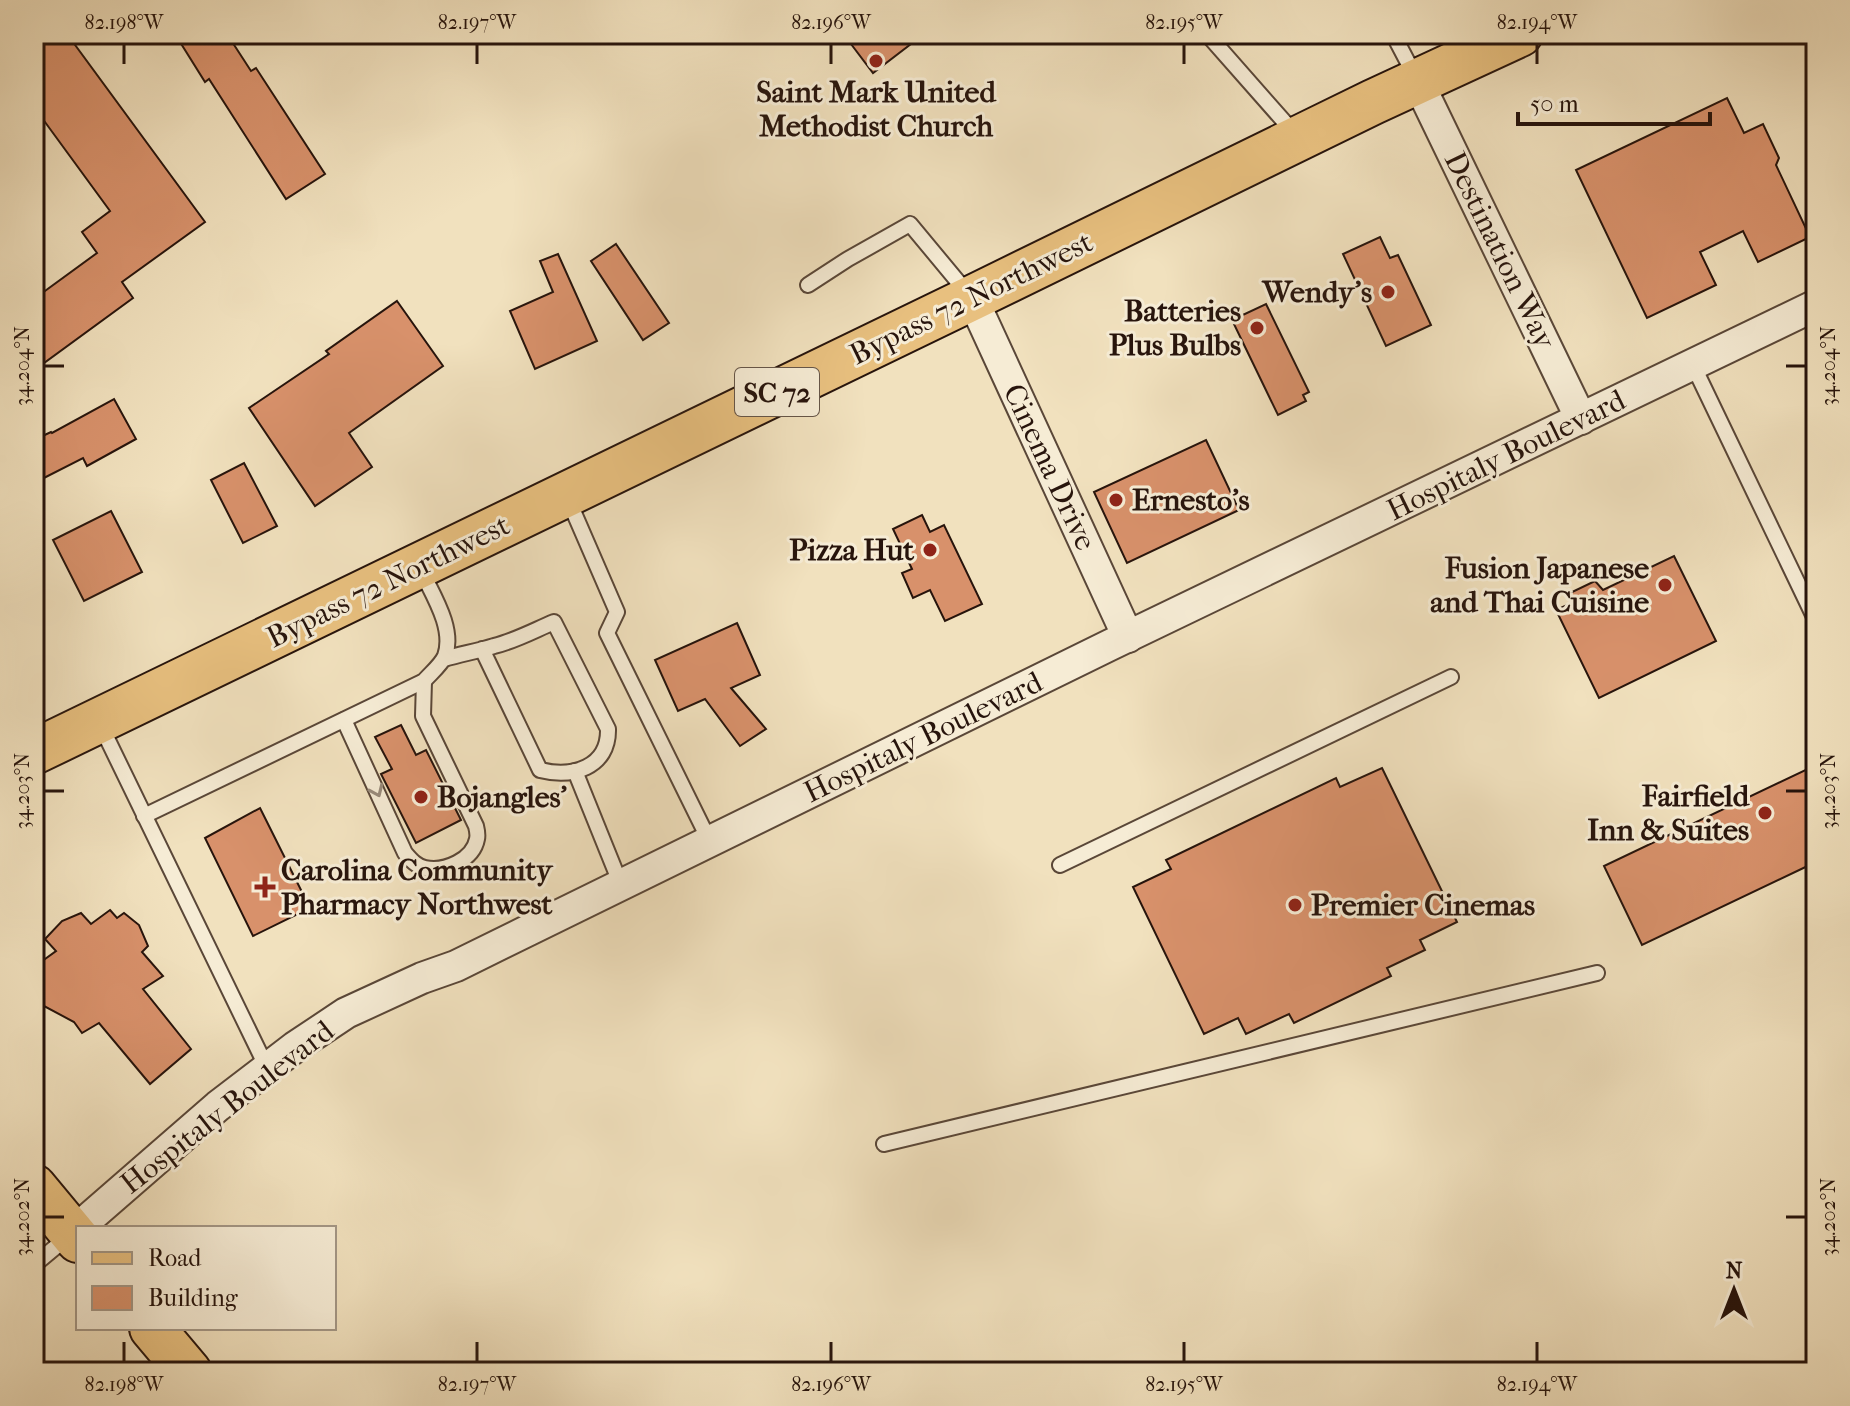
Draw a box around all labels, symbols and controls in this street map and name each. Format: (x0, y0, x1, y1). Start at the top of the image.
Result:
text: 82.198°W (85, 11, 165, 34)
text: 82.197°W (438, 11, 518, 34)
text: 82.196°W (791, 11, 872, 34)
text: 82.195°W (1145, 11, 1224, 34)
text: 82.194°W (1497, 11, 1579, 34)
marker: Saint Mark United Methodist Church (867, 52, 885, 70)
place label: Saint Mark United Methodist Church (756, 75, 997, 144)
scale bar (1518, 76, 1710, 126)
text: 50 m (1530, 90, 1579, 118)
street label: Destination Way (1437, 146, 1563, 355)
street label: Bypass 72 Northwest (844, 224, 1099, 372)
place label: Wendy's (1261, 275, 1372, 310)
marker: Wendy's (1379, 283, 1397, 301)
place label: Batteries Plus Bulbs (1109, 294, 1241, 363)
marker: Batteries Plus Bulbs (1248, 319, 1266, 337)
text: 34.204°N (11, 326, 34, 406)
text: 34.204°N (1817, 326, 1840, 406)
road number: SC 72 (735, 368, 819, 416)
street label: Cinema Drive (996, 378, 1103, 556)
street label: Hospitaly Boulevard (1381, 382, 1632, 528)
place label: Ernesto's (1132, 483, 1249, 518)
marker: Ernesto's (1107, 491, 1125, 509)
street label: Bypass 72 Northwest (261, 507, 516, 655)
place label: Pizza Hut (789, 533, 914, 568)
marker: Pizza Hut (921, 541, 939, 559)
place label: Fusion Japanese and Thai Cuisine (1430, 551, 1649, 620)
marker: Fusion Japanese and Thai Cuisine (1656, 576, 1674, 594)
street label: Hospitaly Boulevard (798, 664, 1049, 810)
text: 34.203°N (11, 753, 34, 829)
text: 34.203°N (1817, 753, 1840, 829)
place label: Fairfield Inn & Suites (1587, 779, 1751, 848)
place label: Bojangles' (437, 780, 568, 815)
one-way arrow (367, 783, 383, 797)
marker: Bojangles' (412, 788, 430, 806)
marker: Fairfield Inn & Suites (1756, 804, 1774, 822)
place label: Carolina Community Pharmacy Northwest (281, 853, 554, 922)
marker: Carolina Community Pharmacy Northwest (256, 878, 274, 896)
place label: Premier Cinemas (1311, 888, 1535, 923)
marker: Premier Cinemas (1286, 896, 1304, 914)
street label: Hospitaly Boulevard (114, 1013, 341, 1201)
text: 34.202°N (11, 1178, 34, 1256)
text: 34.202°N (1817, 1178, 1840, 1256)
legend (76, 1226, 336, 1330)
text: Road (148, 1244, 202, 1272)
north arrow (1694, 1250, 1774, 1330)
text: N (1726, 1258, 1743, 1284)
text: Building (148, 1284, 239, 1312)
text: 82.198°W (85, 1373, 165, 1396)
text: 82.197°W (438, 1373, 518, 1396)
text: 82.196°W (791, 1373, 872, 1396)
text: 82.195°W (1145, 1373, 1224, 1396)
text: 82.194°W (1497, 1373, 1579, 1396)

